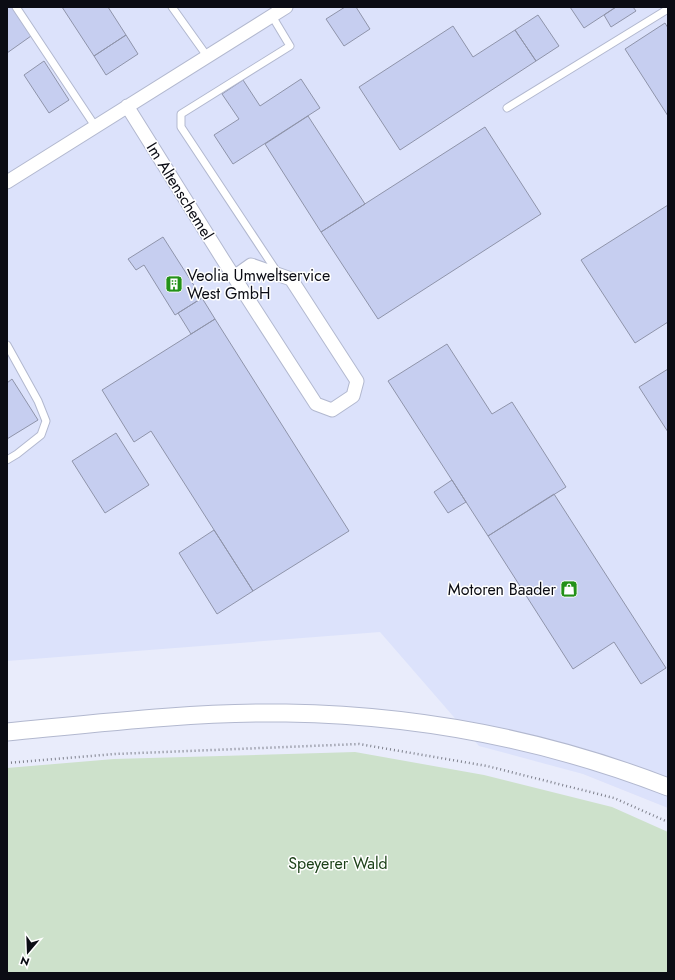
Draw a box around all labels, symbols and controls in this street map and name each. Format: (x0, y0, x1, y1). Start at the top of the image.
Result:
street label: Im Altenschemel (141, 138, 219, 244)
place label: Veolia Umweltservice West GmbH (187, 264, 330, 305)
building icon: Veolia Umweltservice West GmbH (164, 274, 184, 294)
place label: Motoren Baader (448, 578, 556, 601)
shop icon: Motoren Baader (559, 579, 579, 599)
park label: Speyerer Wald (288, 852, 388, 875)
north arrow (8, 932, 48, 972)
text: N (18, 952, 31, 970)

